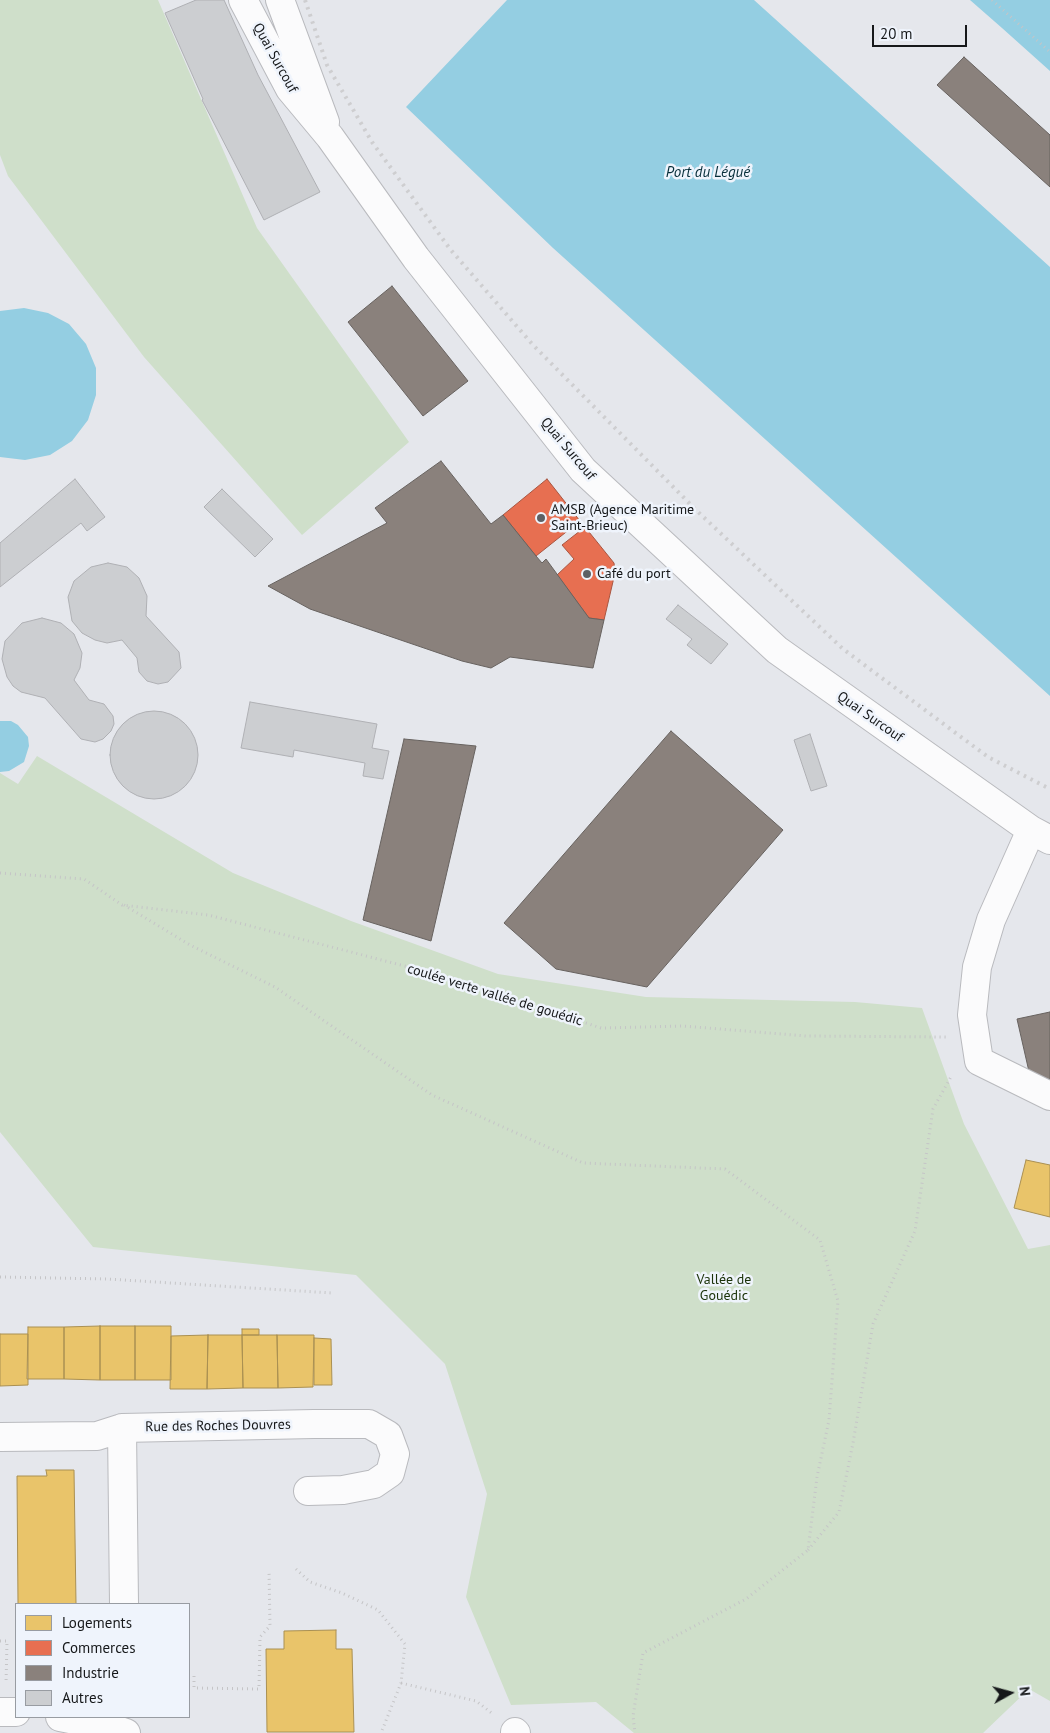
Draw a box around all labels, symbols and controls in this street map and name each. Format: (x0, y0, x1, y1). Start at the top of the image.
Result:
scale bar (875, 15, 970, 47)
street label: Quai Surcouf (249, 20, 301, 96)
text: 20 m (880, 24, 913, 43)
water label: Port du Légué (666, 164, 750, 182)
street label: Quai Surcouf (537, 414, 599, 484)
place label: AMSB (Agence Maritime Saint-Brieuc) (551, 502, 694, 534)
marker: AMSB (Agence Maritime Saint-Brieuc) (535, 512, 547, 524)
place label: Café du port (597, 566, 671, 582)
marker: Café du port (581, 568, 593, 580)
street label: Quai Surcouf (834, 688, 906, 746)
street label: coulée verte vallée de gouédic (405, 960, 585, 1030)
park label: Vallée de Gouédic (697, 1272, 751, 1304)
street label: Rue des Roches Douvres (145, 1416, 291, 1436)
legend (15, 1603, 190, 1718)
text: Logements (62, 1613, 132, 1632)
text: Commerces (62, 1638, 136, 1657)
text: Industrie (62, 1663, 119, 1682)
north arrow (985, 1668, 1035, 1718)
text: N (1015, 1686, 1034, 1697)
text: Autres (62, 1688, 103, 1707)

